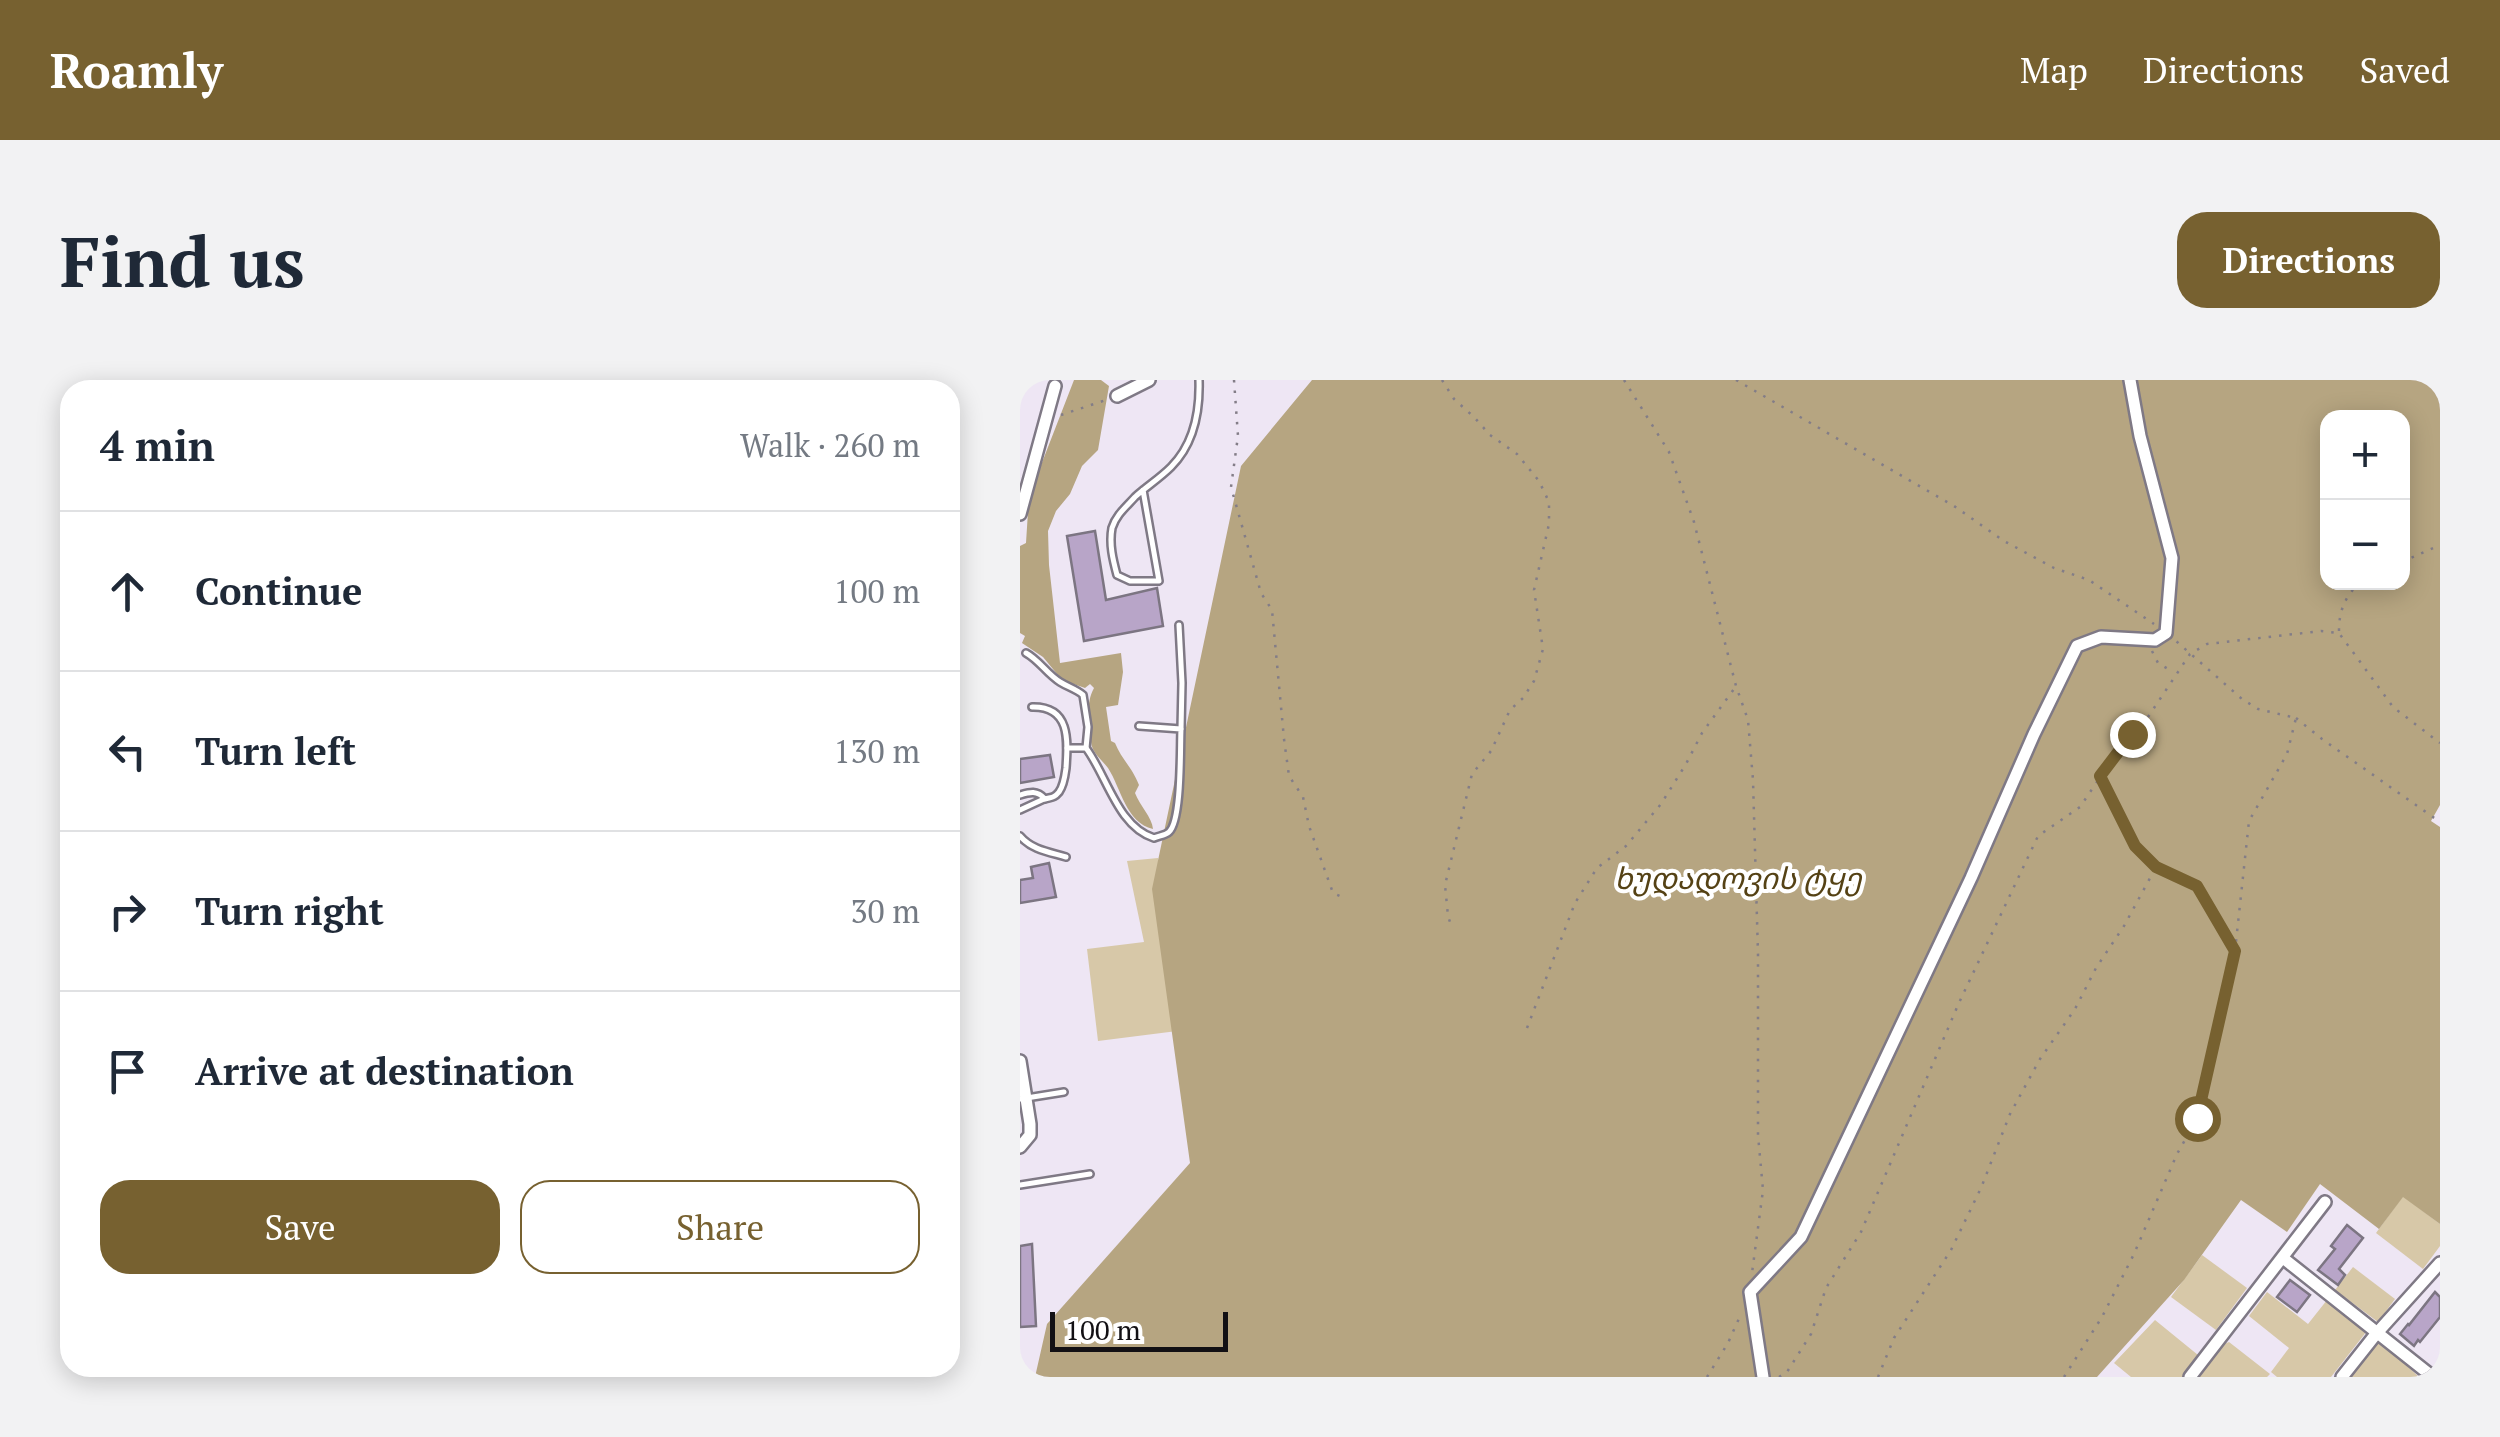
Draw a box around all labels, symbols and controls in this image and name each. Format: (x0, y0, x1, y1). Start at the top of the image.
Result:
text: Roamly (50, 38, 223, 102)
text: Map (2020, 47, 2088, 93)
text: Directions (2143, 47, 2304, 93)
text: Saved (2359, 47, 2450, 93)
button: Directions (2177, 212, 2440, 308)
text: Find us (60, 214, 305, 307)
map controls (2320, 410, 2410, 590)
button: + (2320, 410, 2410, 500)
text: 4 min (100, 417, 215, 473)
text: Walk · 260 m (740, 424, 920, 466)
button: − (2320, 500, 2410, 590)
icon: ahead (100, 564, 155, 619)
text: Continue (195, 566, 362, 616)
text: 100 m (833, 570, 920, 612)
route end (2110, 712, 2156, 758)
icon: left (100, 724, 155, 779)
text: Turn left (195, 726, 356, 776)
text: 130 m (833, 730, 920, 772)
park label: ხუდადოვის ტყე (1614, 858, 1863, 898)
icon: right (100, 884, 155, 939)
text: Turn right (195, 886, 384, 936)
text: 30 m (850, 890, 920, 932)
icon: arrive (100, 1044, 155, 1099)
text: Arrive at destination (195, 1046, 574, 1096)
route start (2175, 1096, 2221, 1142)
button: Save (100, 1180, 500, 1274)
button: Share (520, 1180, 920, 1274)
scale bar (1050, 1307, 1228, 1351)
text: 100 m (1065, 1311, 1141, 1348)

